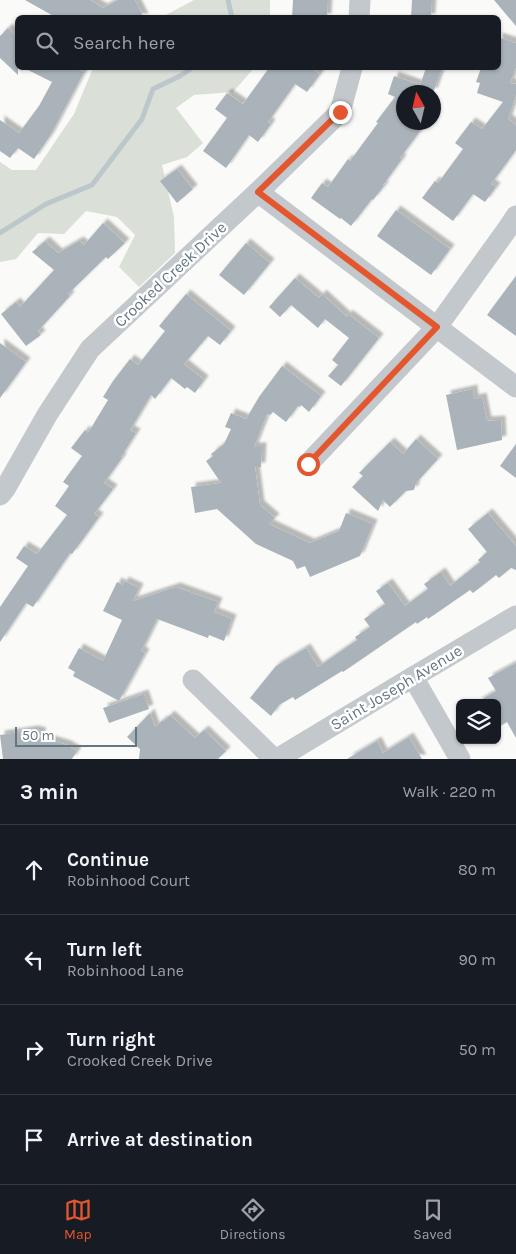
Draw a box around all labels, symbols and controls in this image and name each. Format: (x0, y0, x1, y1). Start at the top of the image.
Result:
search box (15, 15, 501, 70)
icon: search (33, 29, 61, 57)
text: Search here (73, 32, 175, 54)
north arrow (396, 85, 441, 130)
route end (329, 101, 352, 124)
street label: Crooked Creek Drive (111, 218, 230, 331)
route start (297, 453, 320, 476)
street label: Saint Joseph Avenue (327, 641, 465, 734)
map controls (456, 699, 501, 744)
button: layers (456, 699, 501, 744)
scale bar (15, 724, 138, 747)
text: 50 m (22, 727, 55, 744)
text: 3 min (20, 780, 78, 804)
text: Walk · 220 m (403, 782, 496, 801)
text: Continue (67, 849, 149, 871)
icon: ahead (20, 856, 48, 884)
text: 80 m (458, 860, 496, 879)
text: Robinhood Court (67, 871, 190, 890)
text: Turn left (67, 939, 142, 961)
icon: left (20, 946, 48, 974)
text: 90 m (458, 950, 496, 969)
text: Robinhood Lane (67, 961, 184, 980)
text: Turn right (67, 1029, 156, 1051)
icon: right (20, 1036, 48, 1064)
text: 50 m (459, 1040, 496, 1059)
text: Crooked Creek Drive (67, 1051, 213, 1070)
icon: arrive (20, 1126, 48, 1154)
text: Arrive at destination (67, 1129, 253, 1151)
tab: Map (64, 1196, 92, 1243)
tab: Directions (220, 1196, 286, 1243)
tab: Saved (413, 1196, 452, 1243)

